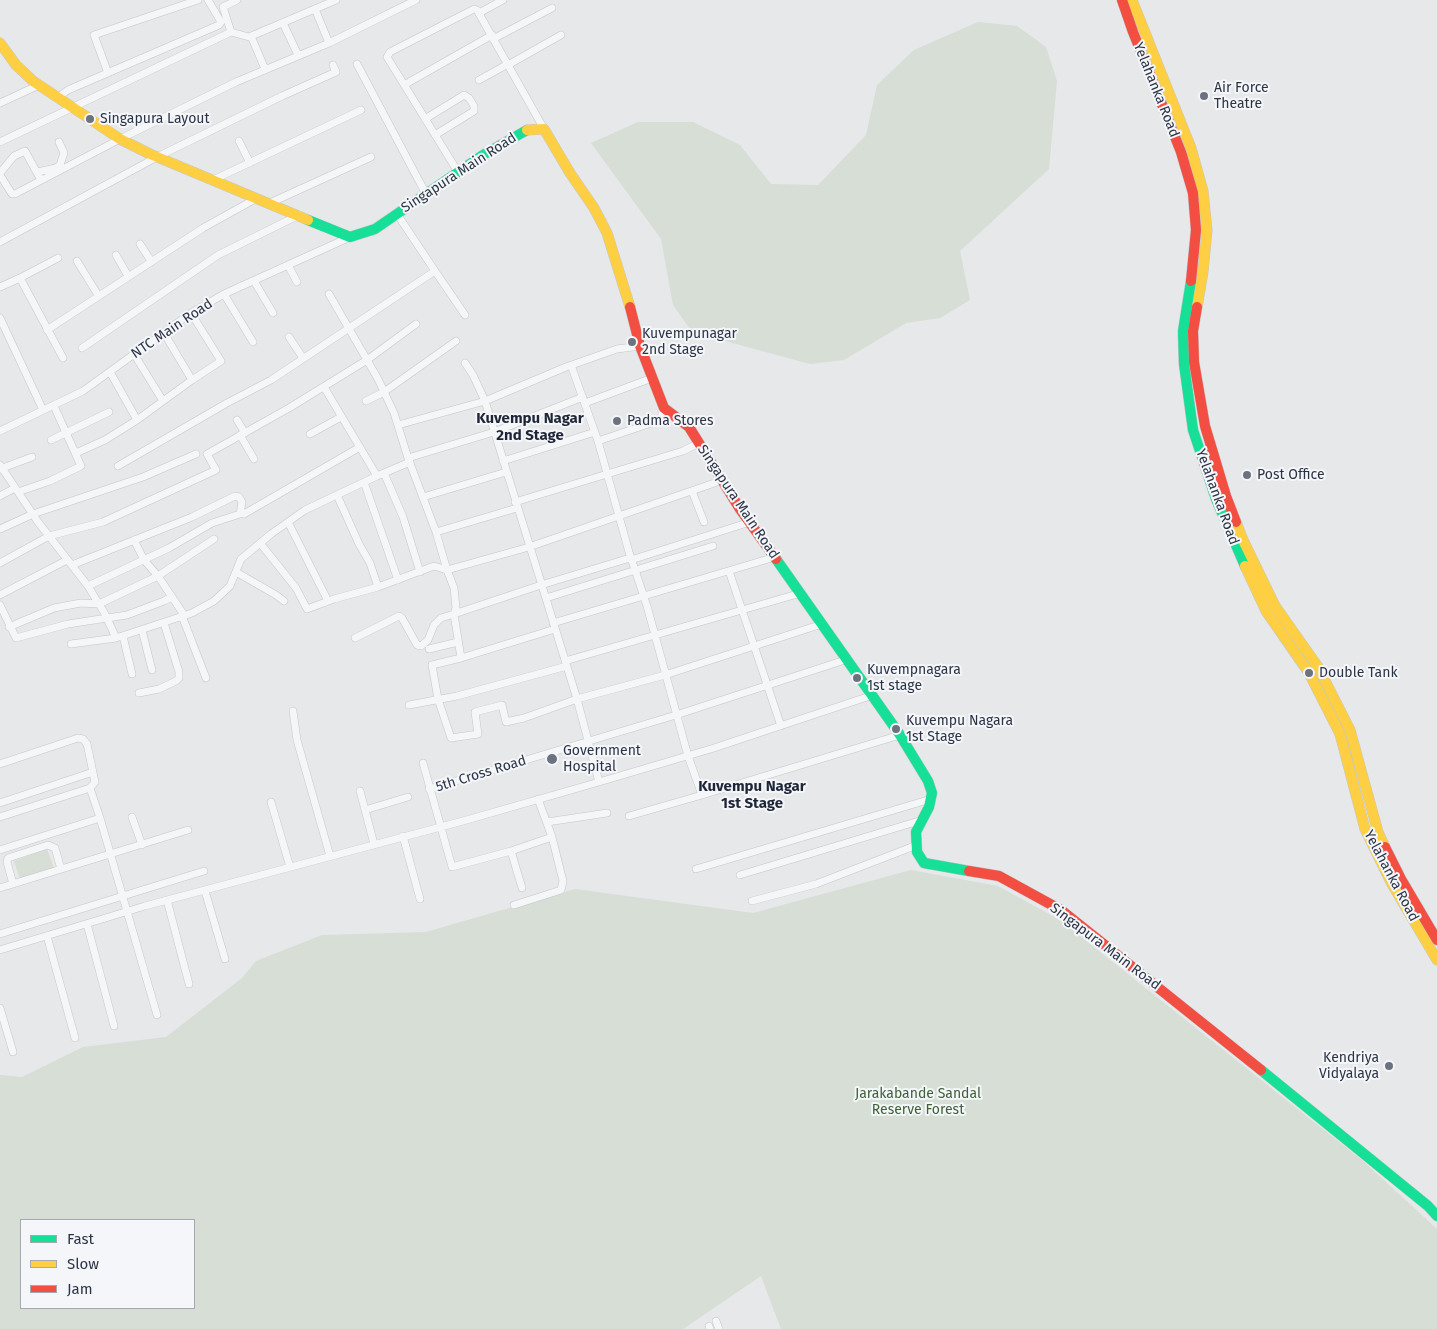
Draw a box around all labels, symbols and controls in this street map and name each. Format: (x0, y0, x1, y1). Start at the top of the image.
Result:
street label: Yelahanka Road (1129, 40, 1183, 140)
place label: Air Force Theatre (1214, 80, 1269, 112)
marker: Air Force Theatre (1198, 90, 1210, 102)
place label: Singapura Layout (100, 111, 210, 127)
marker: Singapura Layout (84, 113, 96, 125)
street label: Singapura Main Road (398, 130, 520, 216)
street label: NTC Main Road (128, 296, 216, 362)
place label: Kuvempunagar 2nd Stage (642, 326, 737, 358)
marker: Kuvempunagar 2nd Stage (626, 336, 638, 348)
district label: Kuvempu Nagar 2nd Stage (476, 410, 584, 445)
place label: Padma Stores (627, 413, 713, 429)
marker: Padma Stores (611, 415, 623, 427)
street label: Singapura Main Road (694, 442, 782, 562)
street label: Yelahanka Road (1192, 447, 1242, 547)
place label: Post Office (1257, 467, 1325, 483)
marker: Post Office (1241, 469, 1253, 481)
place label: Kuvempnagara 1st stage (867, 662, 961, 694)
place label: Double Tank (1319, 665, 1398, 681)
marker: Double Tank (1303, 667, 1315, 679)
marker: Kuvempnagara 1st stage (851, 672, 863, 684)
place label: Kuvempu Nagara 1st Stage (906, 713, 1013, 746)
marker: Kuvempu Nagara 1st Stage (890, 723, 902, 735)
place label: Government Hospital (563, 743, 641, 776)
street label: 5th Cross Road (434, 752, 528, 796)
marker: Government Hospital (545, 752, 559, 766)
district label: Kuvempu Nagar 1st Stage (698, 778, 806, 813)
street label: Yelahanka Road (1360, 828, 1422, 924)
street label: Singapura Main Road (1047, 900, 1163, 994)
place label: Kendriya Vidyalaya (1319, 1050, 1379, 1082)
marker: Kendriya Vidyalaya (1383, 1060, 1395, 1072)
park label: Jarakabande Sandal Reserve Forest (855, 1086, 981, 1118)
legend (20, 1219, 195, 1309)
text: Fast (67, 1230, 94, 1248)
text: Slow (67, 1255, 99, 1273)
text: Jam (67, 1280, 93, 1298)

